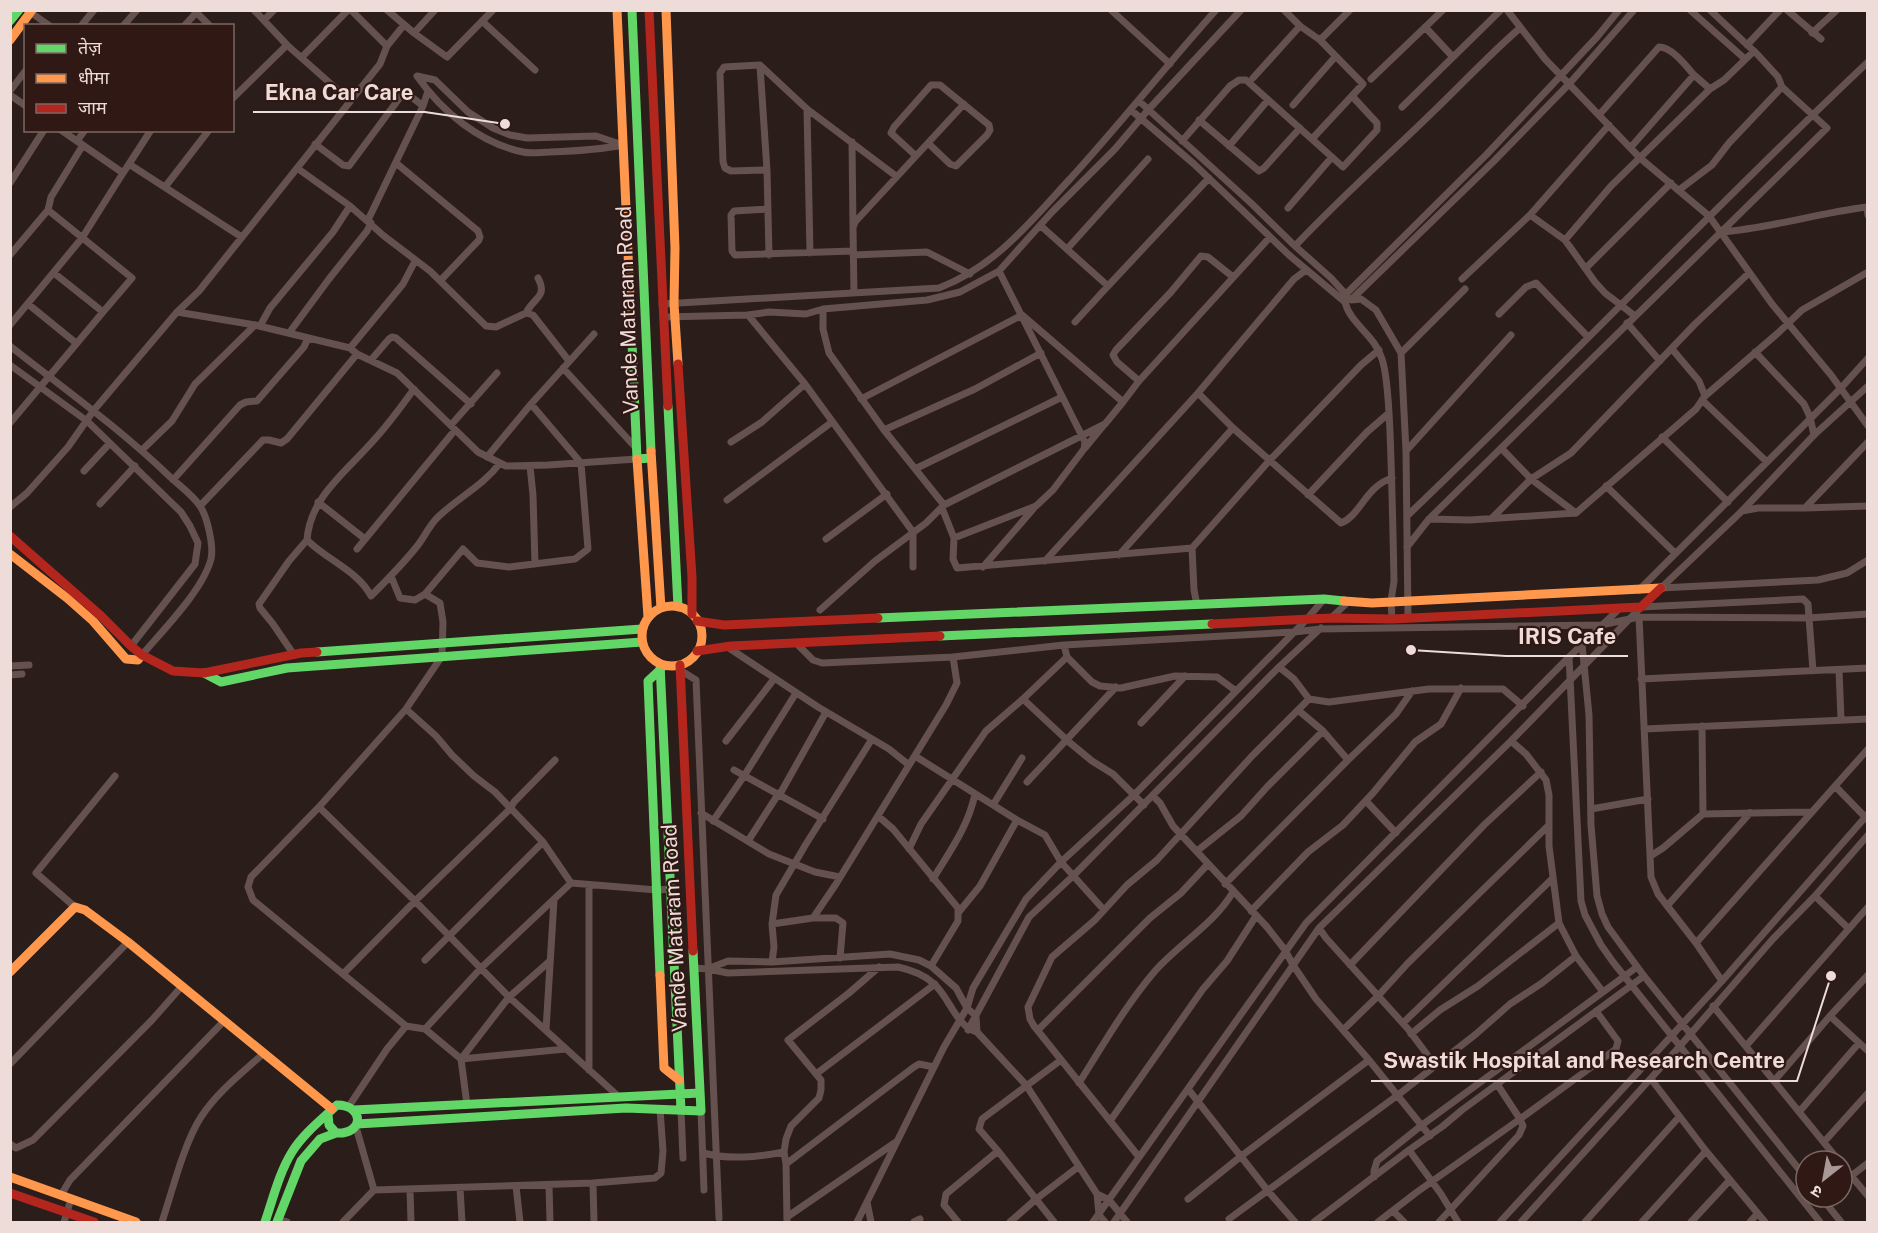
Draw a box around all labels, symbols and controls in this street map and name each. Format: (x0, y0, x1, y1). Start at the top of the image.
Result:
legend (24, 24, 234, 132)
text: तेज़ (78, 37, 102, 58)
text: धीमा (78, 67, 109, 88)
callout: Ekna Car Care (253, 72, 425, 112)
text: Ekna Car Care (265, 79, 413, 105)
text: जाम (78, 97, 108, 118)
street label: Vande Mataram Road (611, 206, 643, 414)
callout: IRIS Cafe (1506, 616, 1628, 656)
text: IRIS Cafe (1518, 623, 1616, 649)
street label: Vande Mataram Road (656, 823, 692, 1033)
callout: Swastik Hospital and Research Centre (1371, 1041, 1797, 1081)
text: Swastik Hospital and Research Centre (1383, 1047, 1785, 1073)
north arrow (1794, 1149, 1854, 1209)
text: उ (1807, 1181, 1825, 1202)

